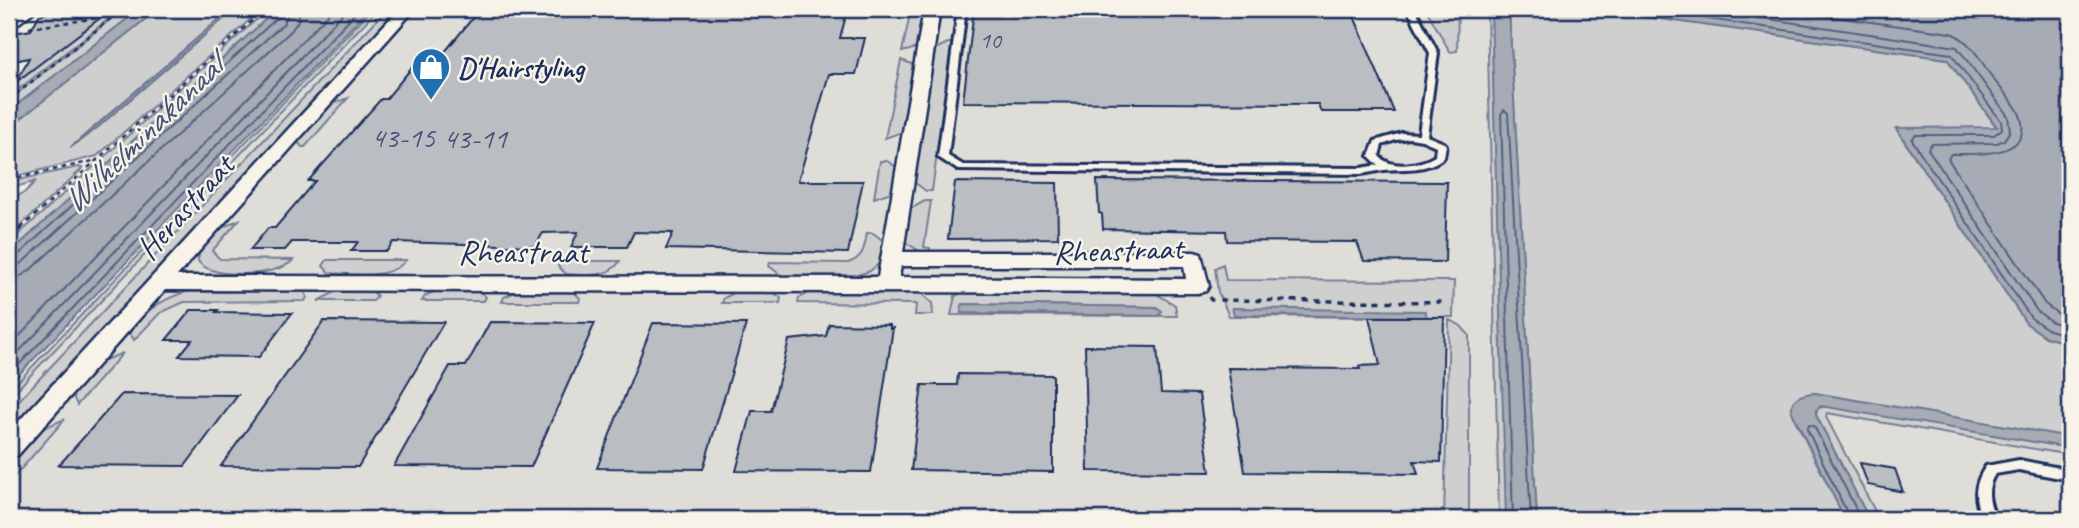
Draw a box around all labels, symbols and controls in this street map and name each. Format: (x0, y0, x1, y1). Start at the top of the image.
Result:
house number: 10 (979, 25, 1003, 55)
water label: Wilhelminakanaal (52, 38, 240, 222)
shop icon: D'Hairstyling (410, 46, 452, 101)
place label: D'Hairstyling (458, 50, 586, 85)
house number: 43-15 (371, 118, 436, 156)
house number: 43-11 (443, 119, 508, 157)
street label: Herastraat (127, 143, 245, 268)
street label: Rheastraat (1052, 227, 1187, 273)
street label: Rheastraat (458, 231, 591, 273)

